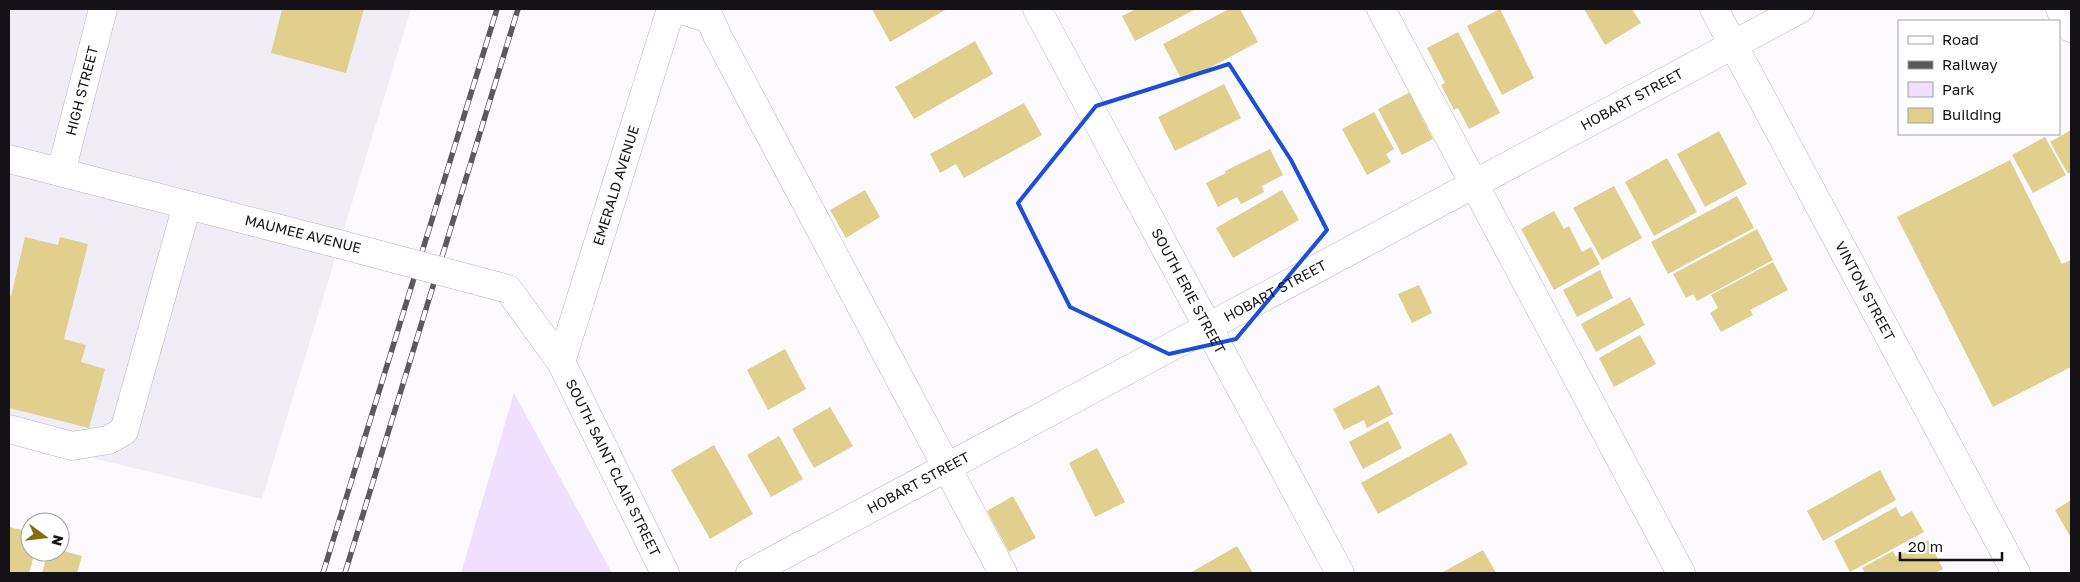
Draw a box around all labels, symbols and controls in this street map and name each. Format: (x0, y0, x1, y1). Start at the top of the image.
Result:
legend (1898, 20, 2060, 135)
text: Road (1942, 30, 1979, 48)
street label: HIGH STREET (62, 44, 101, 137)
text: Railway (1942, 55, 1998, 73)
street label: HOBART STREET (1577, 64, 1686, 133)
text: Park (1942, 80, 1975, 98)
text: Building (1942, 105, 2002, 123)
street label: EMERALD AVENUE (589, 123, 642, 247)
street label: MAUMEE AVENUE (243, 211, 363, 256)
street label: SOUTH ERIE STREET (1148, 225, 1230, 357)
street label: VINTON STREET (1832, 238, 1899, 344)
street label: HOBART STREET (1221, 256, 1329, 325)
street label: SOUTH SAINT CLAIR STREET (563, 376, 665, 559)
street label: HOBART STREET (864, 448, 973, 517)
north arrow (20, 512, 70, 562)
scale bar (1900, 530, 2002, 562)
text: N (48, 533, 68, 548)
text: 20 m (1908, 537, 1943, 555)

